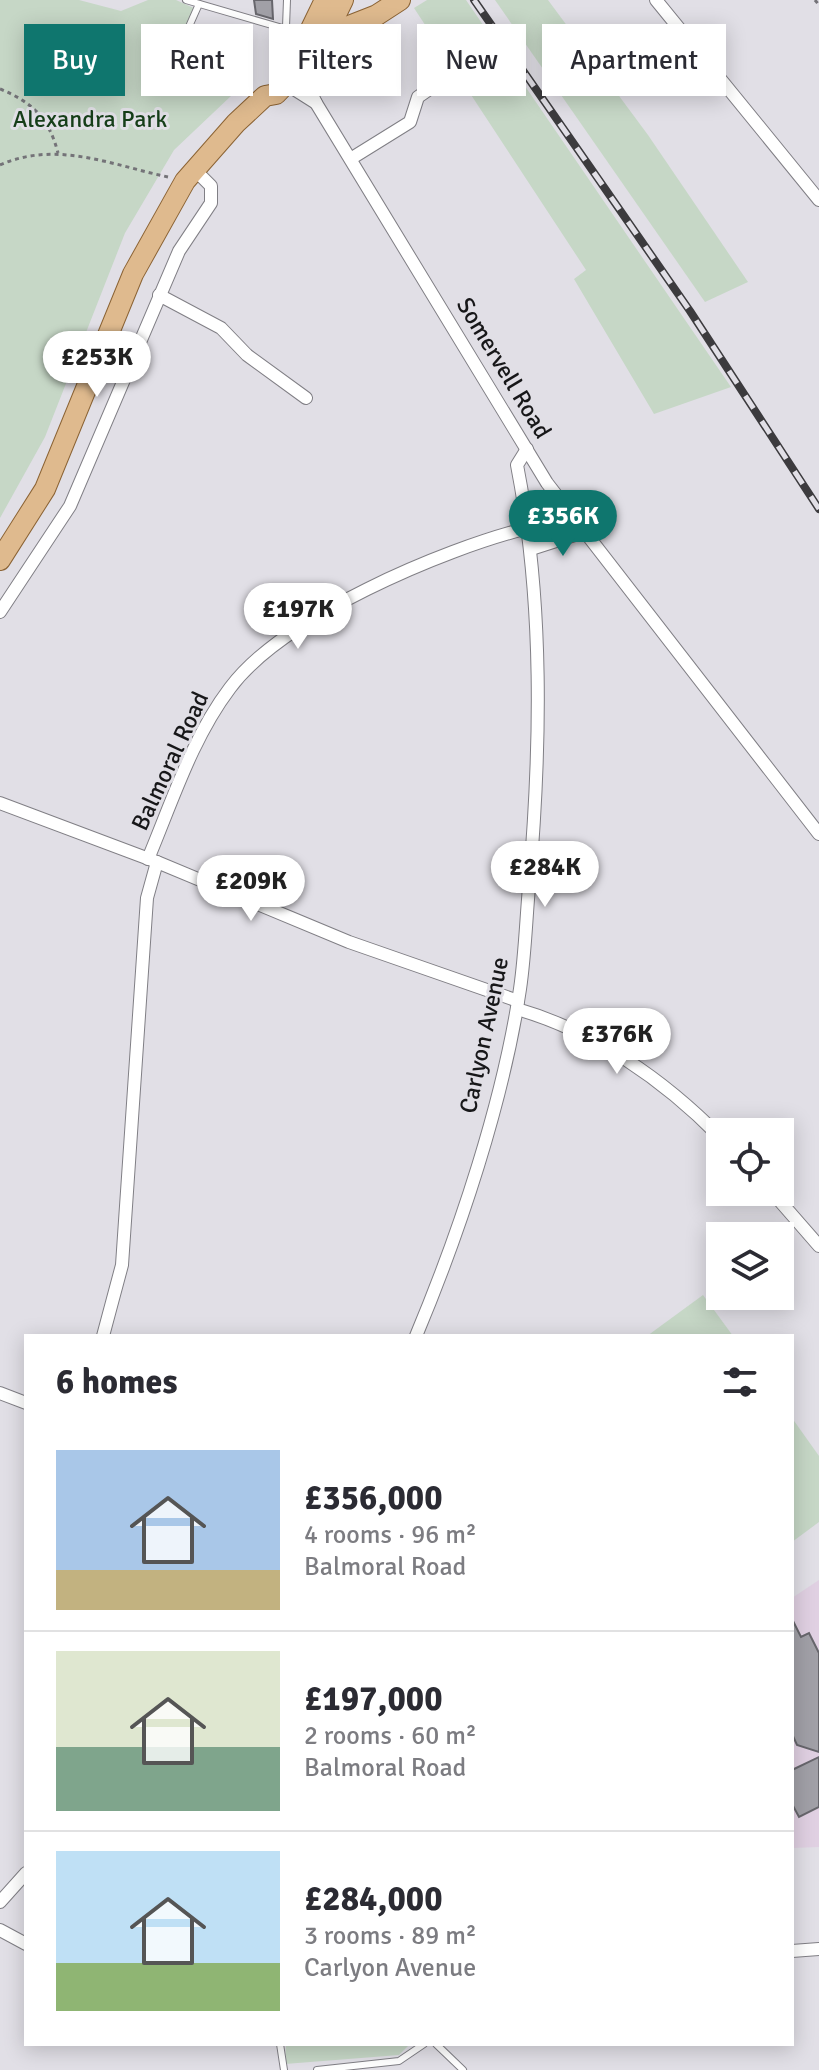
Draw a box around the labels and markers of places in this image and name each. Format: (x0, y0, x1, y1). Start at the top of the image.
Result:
pin: £253K (41, 331, 153, 399)
pin: £356K (507, 490, 619, 558)
pin: £197K (242, 583, 354, 651)
pin: £284K (489, 841, 601, 909)
pin: £209K (195, 855, 307, 923)
pin: £376K (561, 1008, 673, 1076)

